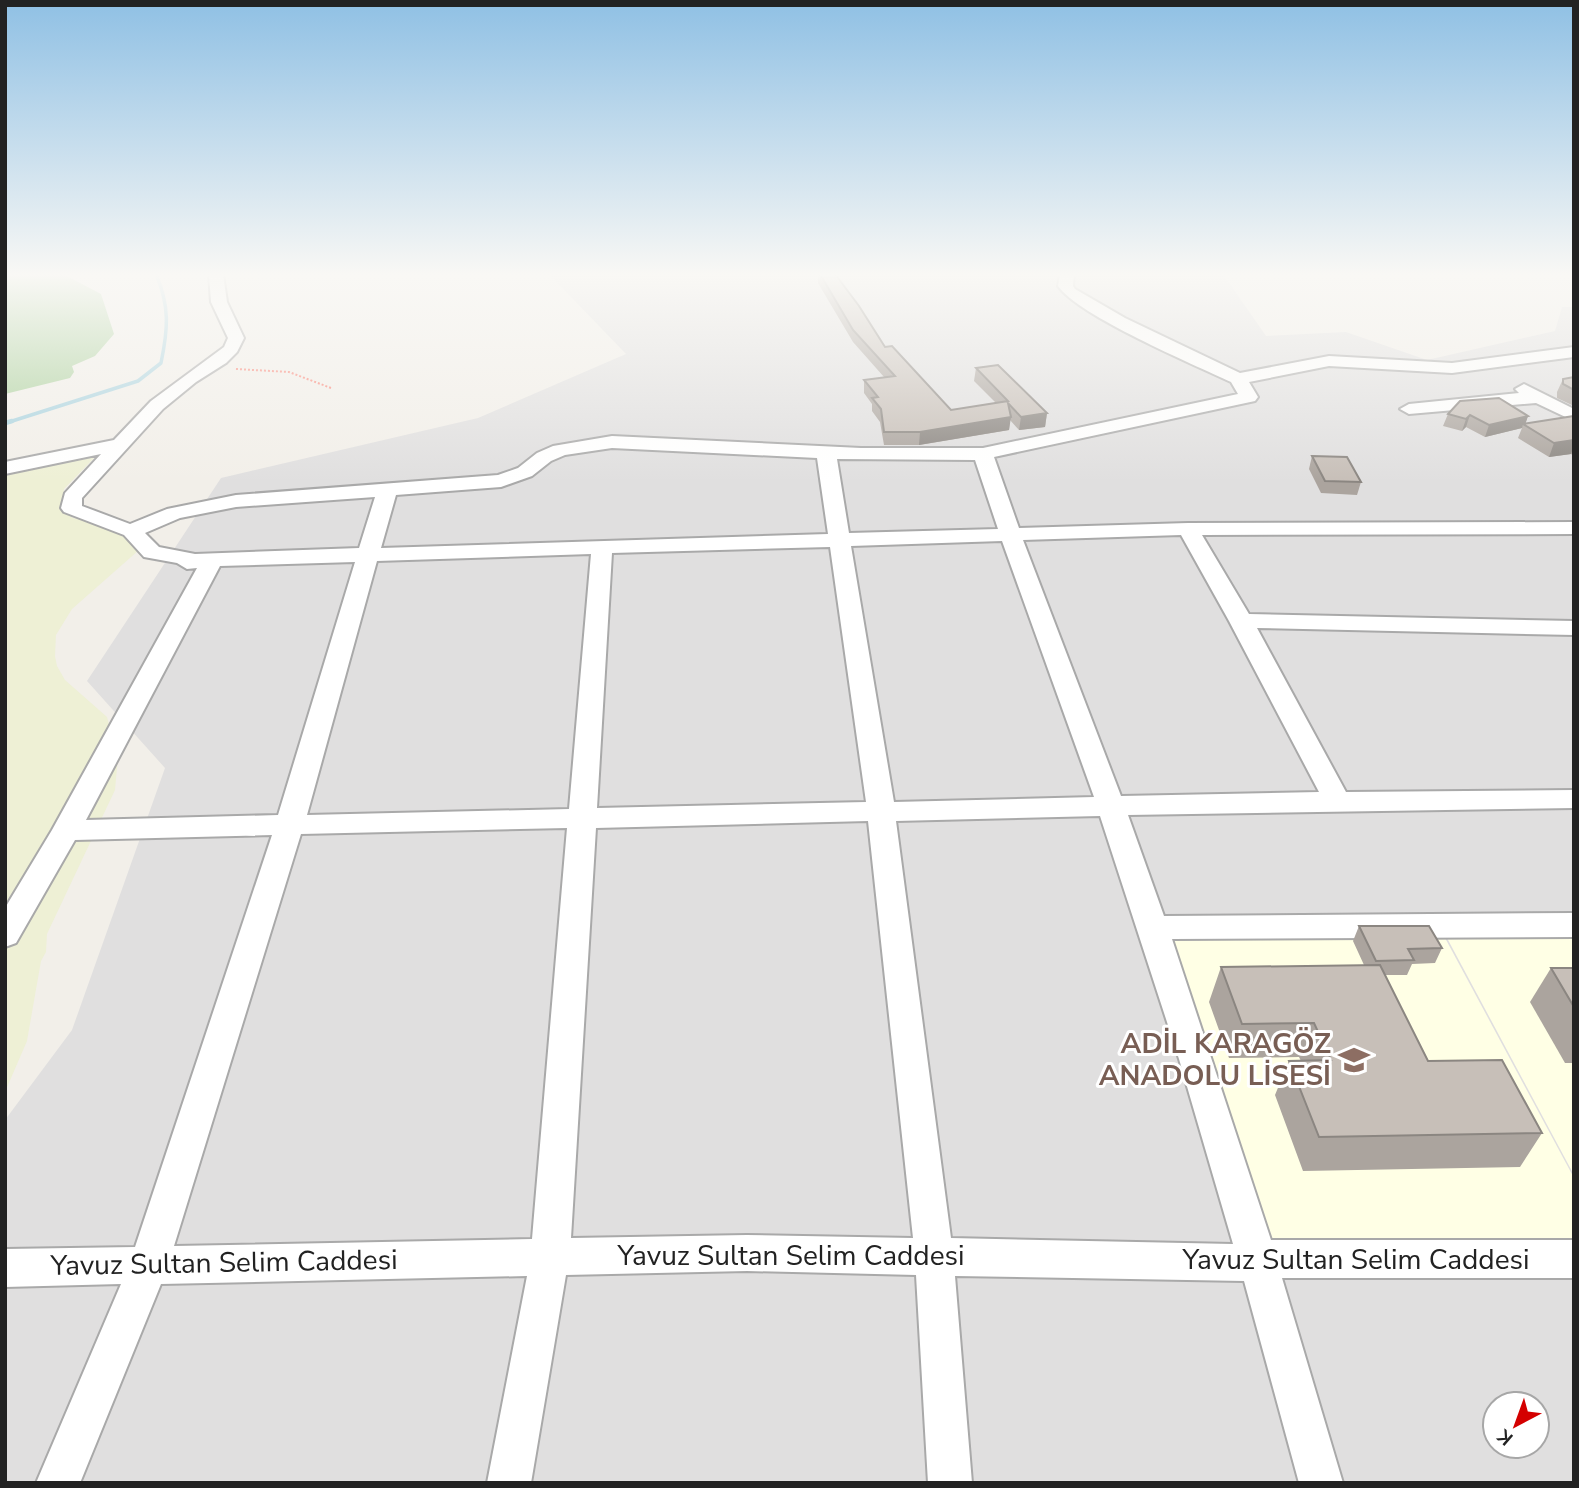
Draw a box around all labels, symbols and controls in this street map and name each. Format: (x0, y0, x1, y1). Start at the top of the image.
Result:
place label: ADİL KARAGÖZ ANADOLU LİSESİ (1099, 1025, 1331, 1095)
school or university icon: ADİL KARAGÖZ ANADOLU LİSESİ (1337, 1043, 1371, 1077)
street label: Yavuz Sultan Selim Caddesi (616, 1237, 965, 1275)
street label: Yavuz Sultan Selim Caddesi (49, 1241, 398, 1285)
street label: Yavuz Sultan Selim Caddesi (1181, 1241, 1530, 1279)
north arrow (1481, 1390, 1551, 1460)
text: K (1491, 1422, 1519, 1451)

